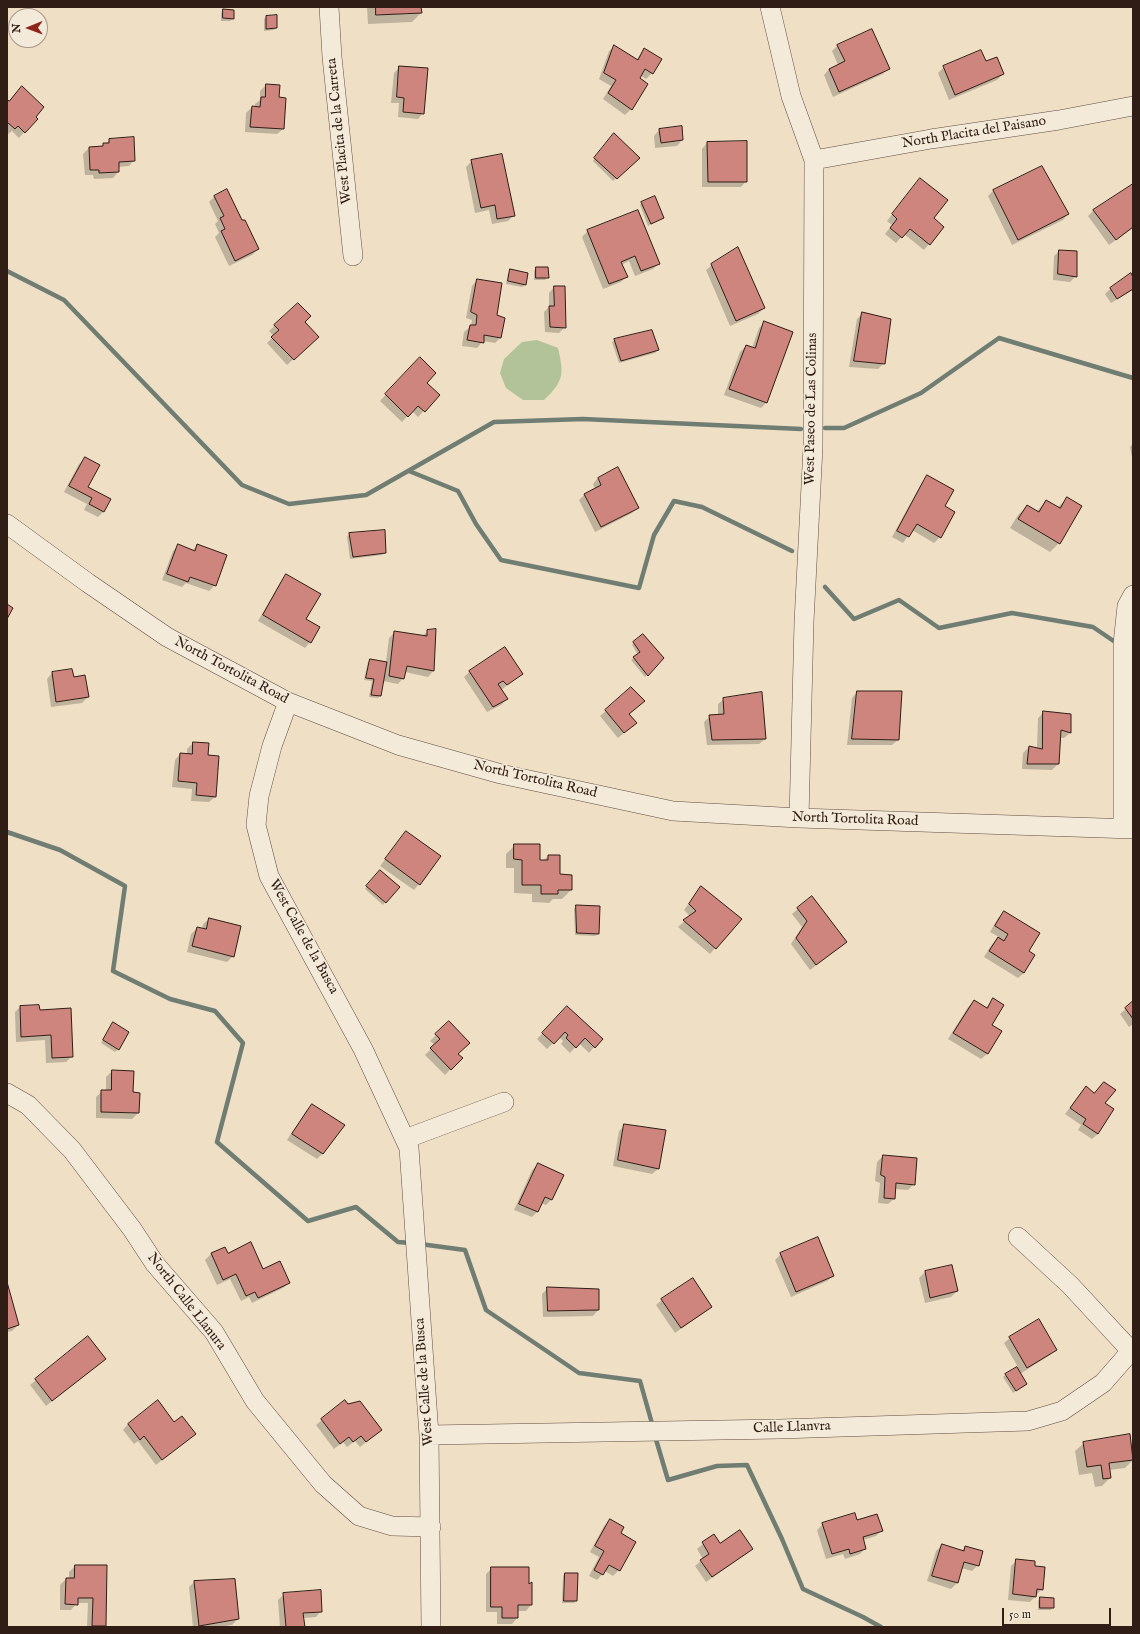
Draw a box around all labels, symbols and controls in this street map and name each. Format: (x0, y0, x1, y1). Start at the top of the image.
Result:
north arrow (8, 8, 48, 48)
text: N (10, 23, 24, 33)
street label: West Placita de la Carreta (324, 57, 356, 205)
street label: North Placita del Paisano (901, 113, 1047, 153)
street label: West Paseo de Las Colinas (802, 333, 822, 485)
street label: North Tortolita Road (171, 634, 291, 708)
street label: North Tortolita Road (471, 758, 599, 802)
street label: North Tortolita Road (791, 809, 919, 831)
street label: West Calle de la Busca (265, 877, 341, 997)
street label: North Calle Llanura (143, 1250, 229, 1354)
street label: West Calle de la Busca (412, 1317, 438, 1447)
street label: Calle Llanvra (753, 1418, 831, 1438)
scale bar (1004, 1600, 1113, 1626)
text: 50 m (1009, 1607, 1031, 1622)

